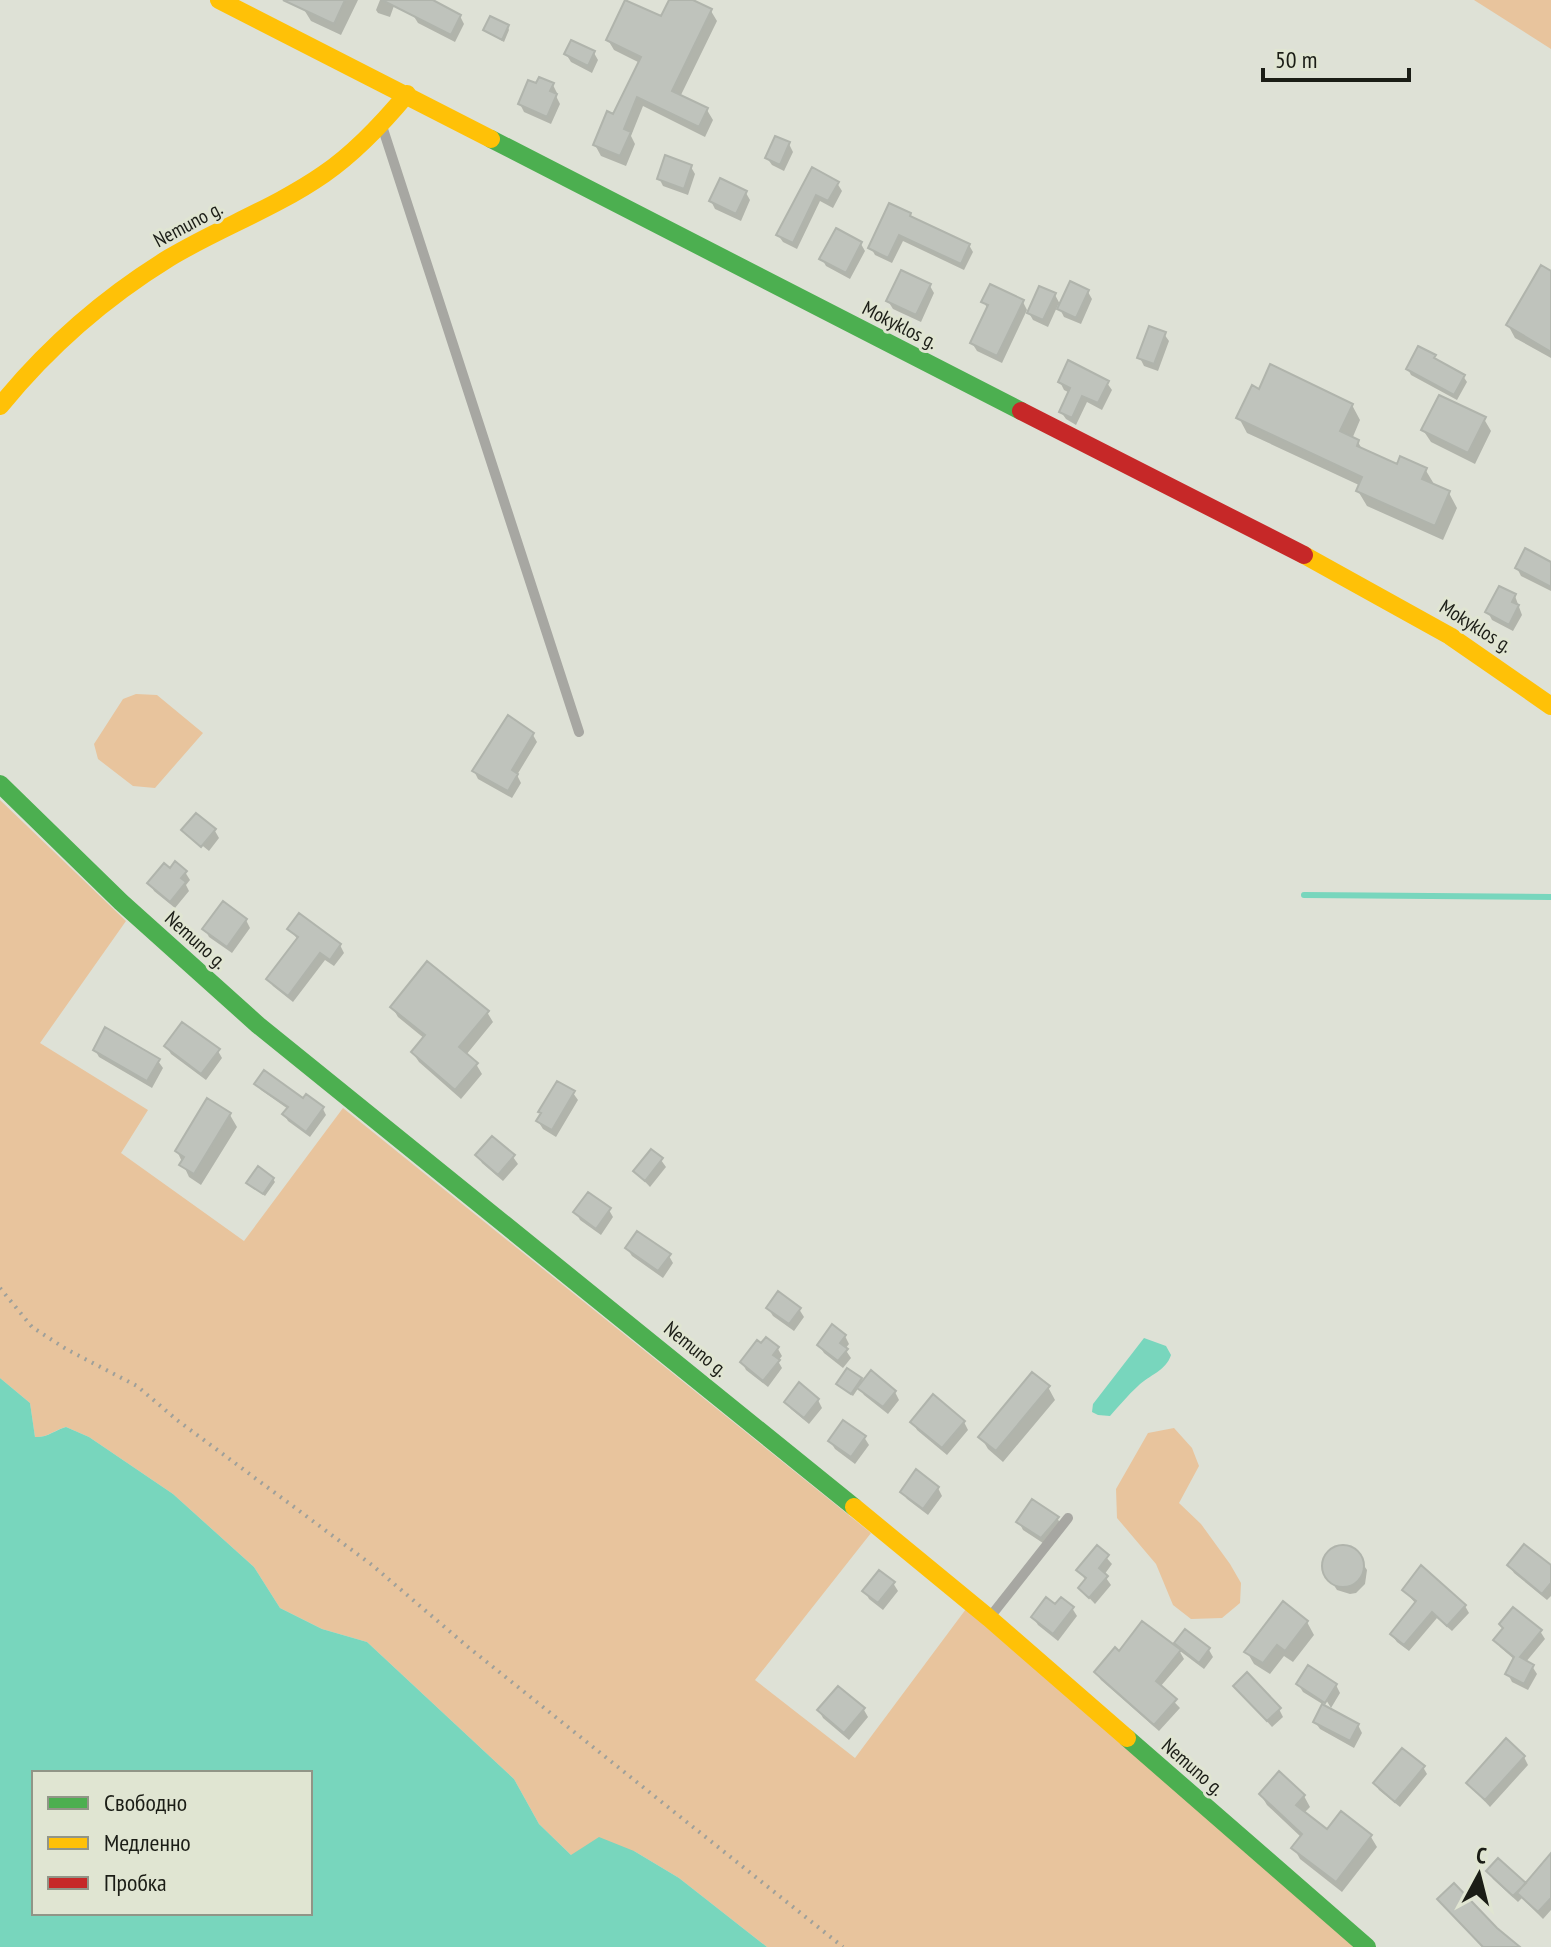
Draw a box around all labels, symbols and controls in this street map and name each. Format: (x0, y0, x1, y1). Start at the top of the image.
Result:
scale bar (1263, 32, 1409, 82)
text: 50 m (1275, 44, 1317, 75)
street label: Nemuno g. (149, 195, 227, 253)
street label: Mokyklos g. (858, 295, 942, 355)
street label: Mokyklos g. (1435, 594, 1517, 658)
street label: Nemuno g. (160, 905, 232, 975)
street label: Nemuno g. (659, 1315, 733, 1383)
street label: Nemuno g. (1156, 1733, 1230, 1801)
legend (32, 1771, 312, 1915)
text: Свободно (104, 1787, 187, 1818)
text: Медленно (104, 1827, 191, 1858)
north arrow (1439, 1835, 1519, 1915)
text: С (1475, 1841, 1488, 1870)
text: Пробка (104, 1867, 167, 1898)

